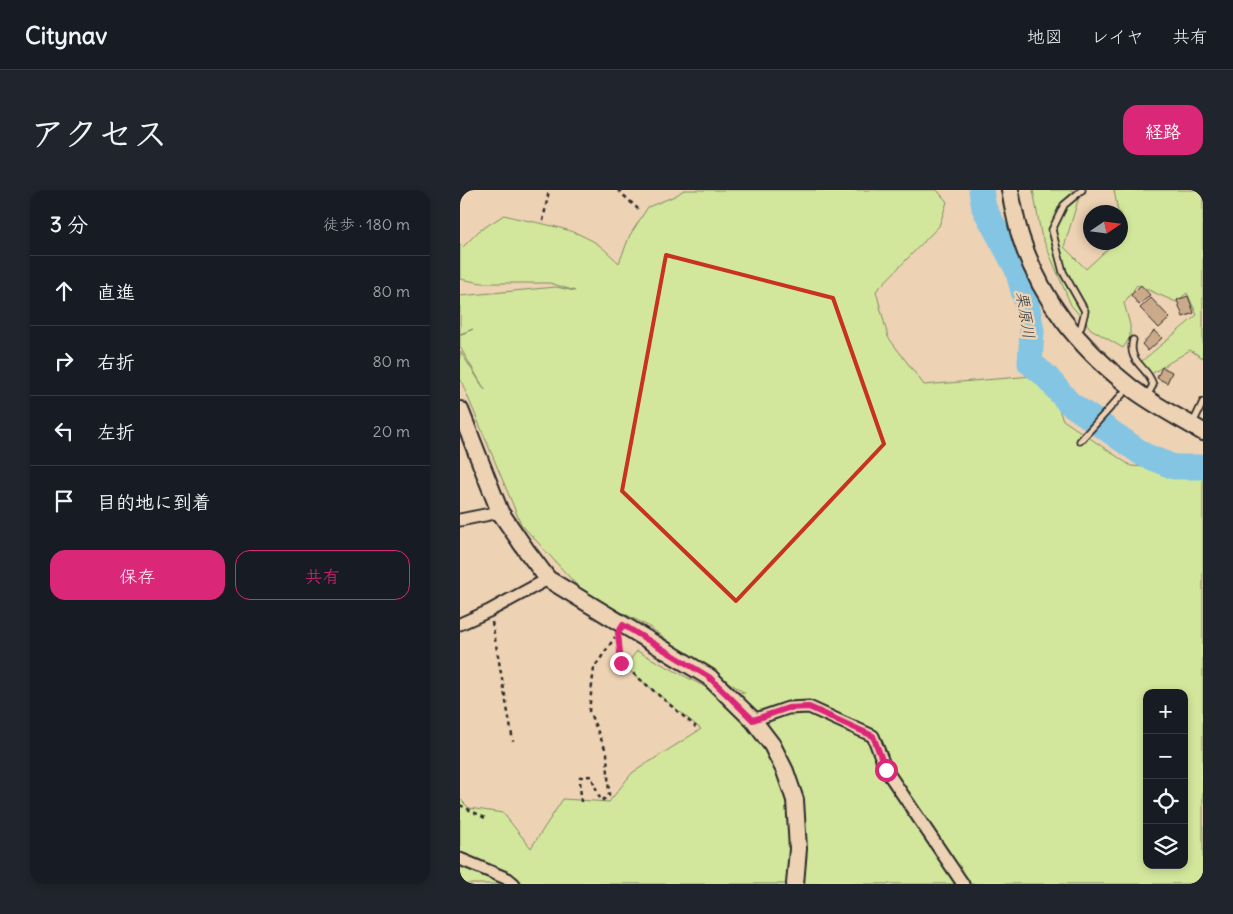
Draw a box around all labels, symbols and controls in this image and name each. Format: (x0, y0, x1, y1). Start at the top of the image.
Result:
text: Citynav (25, 20, 107, 50)
text: 地図 (1027, 25, 1063, 48)
text: レイヤ (1091, 25, 1144, 48)
text: 共有 (1172, 25, 1208, 48)
button: 経路 (1123, 105, 1203, 155)
text: アクセス (30, 111, 168, 155)
north arrow (1083, 205, 1128, 250)
text: 3 分 (50, 211, 88, 238)
text: 徒歩 · 180 m (323, 214, 410, 234)
icon: ahead (50, 277, 78, 305)
text: 直進 (97, 280, 135, 304)
text: 80 m (372, 281, 410, 301)
water label: 栗原川 (1012, 290, 1040, 340)
icon: right (50, 347, 78, 375)
text: 右折 (97, 350, 135, 374)
text: 80 m (372, 351, 410, 371)
icon: left (50, 417, 78, 445)
text: 左折 (97, 420, 135, 444)
text: 20 m (373, 421, 410, 441)
icon: arrive (50, 487, 78, 515)
text: 目的地に到着 (97, 490, 211, 514)
button: 保存 (50, 550, 225, 600)
button: 共有 (235, 550, 410, 600)
route end (610, 652, 633, 675)
map controls (1143, 689, 1188, 869)
button: + (1143, 689, 1188, 734)
button: − (1143, 734, 1188, 779)
route start (875, 759, 898, 782)
button: locate (1143, 779, 1188, 824)
button: layers (1143, 824, 1188, 869)

